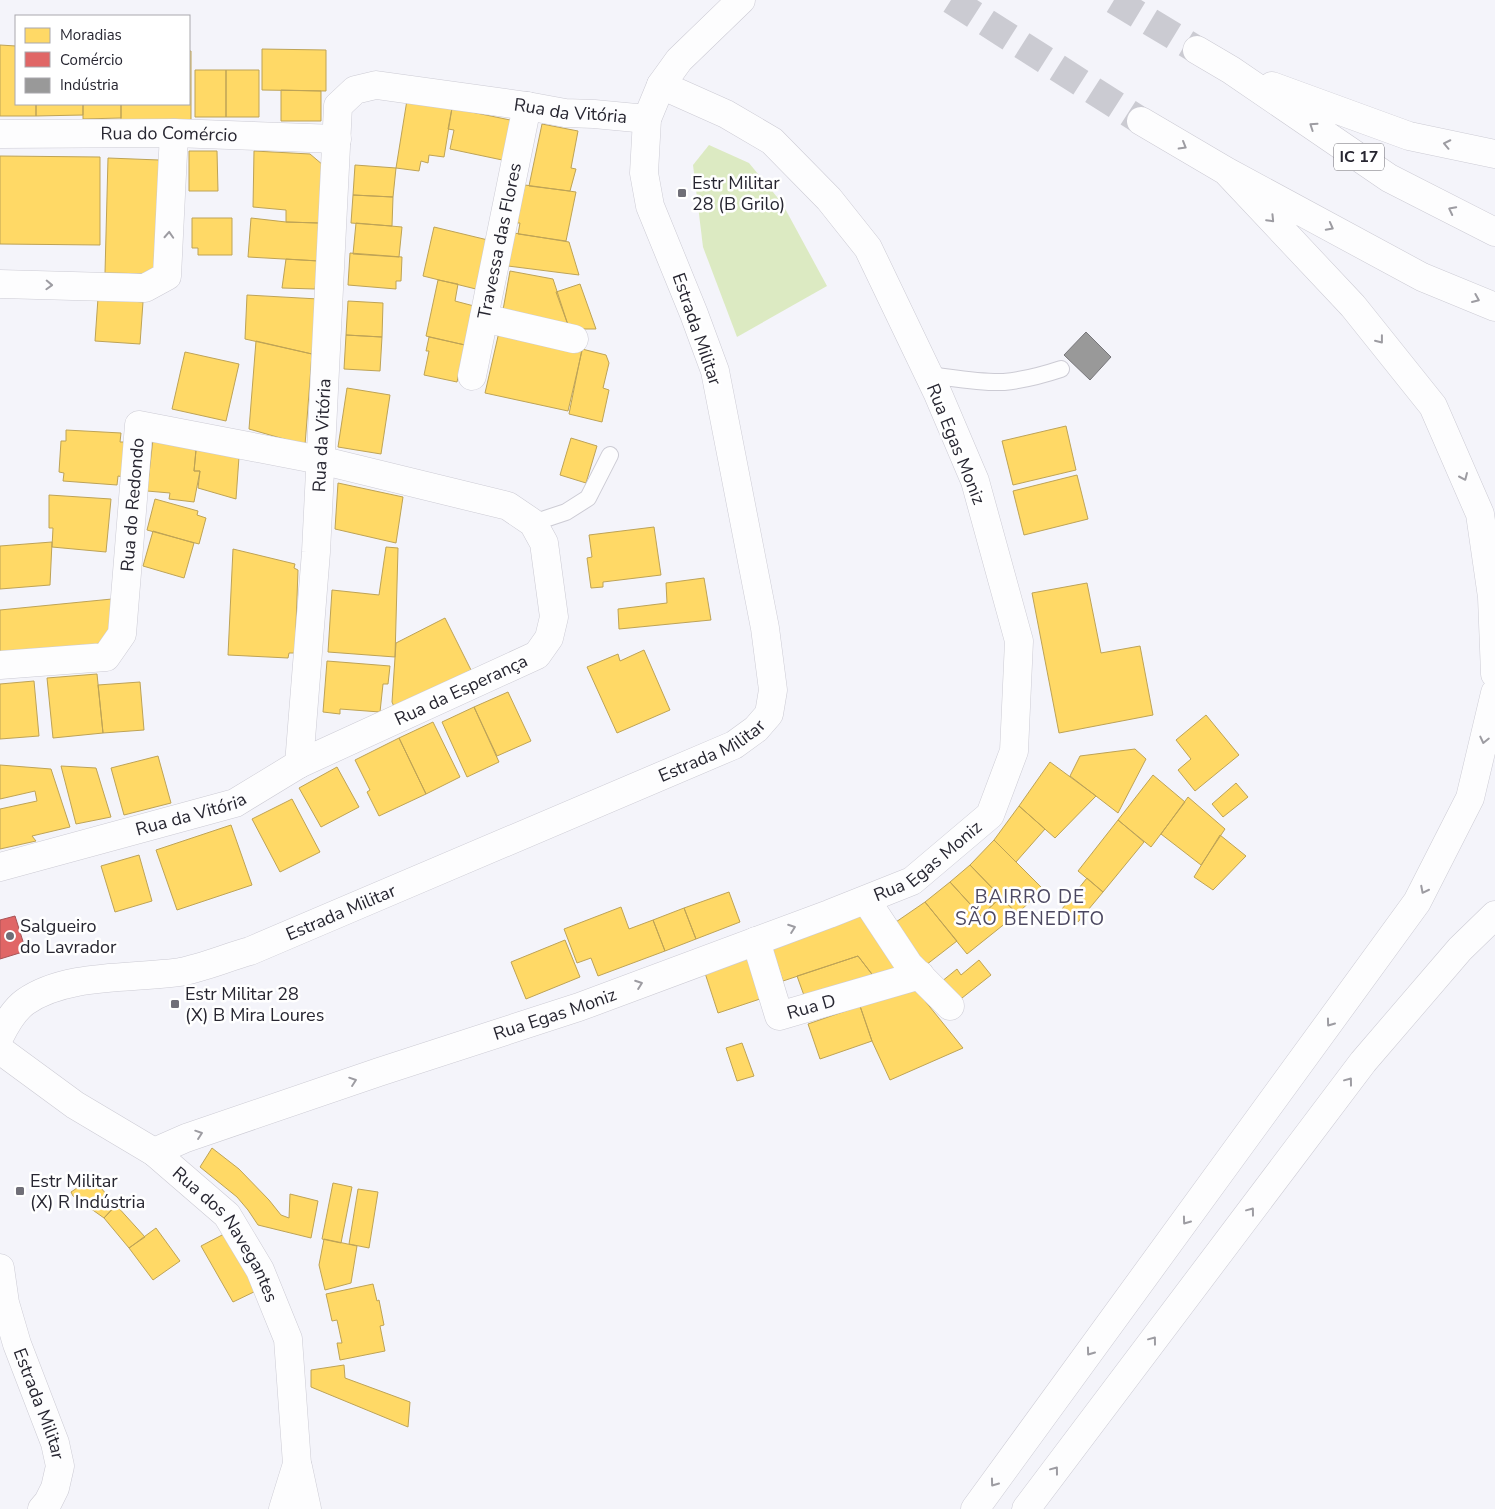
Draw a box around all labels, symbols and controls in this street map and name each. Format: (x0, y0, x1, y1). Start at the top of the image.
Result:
legend (15, 15, 190, 105)
text: Moradias (60, 25, 122, 45)
text: Comércio (60, 50, 123, 70)
text: Indústria (60, 75, 119, 95)
street label: Rua da Vitória (512, 92, 628, 129)
street label: Rua do Comércio (100, 121, 238, 147)
one-way arrow (1309, 123, 1319, 132)
one-way arrow (1443, 139, 1452, 150)
one-way arrow (1177, 140, 1186, 150)
road number: IC 17 (1334, 144, 1384, 170)
street label: Travessa das Flores (472, 161, 527, 321)
place label: Estr Militar 28 (B Grilo) (692, 171, 785, 216)
marker: Estr Militar 28 (B Grilo) (676, 187, 688, 199)
one-way arrow (1448, 206, 1457, 216)
one-way arrow (1265, 214, 1274, 223)
one-way arrow (1325, 221, 1334, 231)
one-way arrow (164, 231, 174, 238)
street label: Estrada Militar (667, 270, 728, 389)
one-way arrow (45, 280, 53, 290)
one-way arrow (1471, 293, 1480, 304)
one-way arrow (1375, 334, 1383, 343)
street label: Rua da Vitória (307, 378, 337, 493)
street label: Rua Egas Moniz (921, 380, 991, 508)
street label: Rua do Redondo (115, 437, 150, 573)
one-way arrow (1457, 472, 1468, 481)
street label: Rua da Esperança (391, 649, 531, 731)
street label: Estrada Militar (655, 714, 771, 788)
one-way arrow (1479, 736, 1490, 745)
street label: Rua da Vitória (133, 787, 251, 842)
street label: Rua Egas Moniz (870, 815, 987, 907)
street label: Estrada Militar (282, 878, 400, 946)
district label: BAIRRO DE SÃO BENEDITO (955, 884, 1105, 932)
one-way arrow (1419, 885, 1430, 894)
place label: Salgueiro do Lavrador (20, 914, 117, 959)
one-way arrow (787, 924, 796, 934)
marker: Salgueiro do Lavrador (4, 930, 16, 942)
one-way arrow (635, 980, 643, 990)
place label: Estr Militar 28 (X) B Mira Loures (185, 982, 324, 1027)
street label: Rua Egas Moniz (490, 982, 620, 1046)
street label: Rua D (784, 988, 838, 1025)
marker: Estr Militar 28 (X) B Mira Loures (169, 998, 181, 1010)
one-way arrow (1327, 1017, 1336, 1027)
one-way arrow (348, 1077, 356, 1087)
one-way arrow (1343, 1077, 1352, 1087)
one-way arrow (194, 1129, 203, 1139)
street label: Rua dos Navegantes (167, 1161, 284, 1306)
place label: Estr Militar (X) R Indústria (30, 1169, 145, 1214)
marker: Estr Militar (X) R Indústria (14, 1185, 26, 1197)
one-way arrow (1245, 1207, 1254, 1217)
one-way arrow (1183, 1215, 1192, 1224)
one-way arrow (1147, 1336, 1156, 1346)
street label: Estrada Militar (8, 1345, 70, 1462)
one-way arrow (1087, 1346, 1096, 1356)
one-way arrow (1049, 1466, 1058, 1476)
one-way arrow (991, 1477, 1000, 1487)

